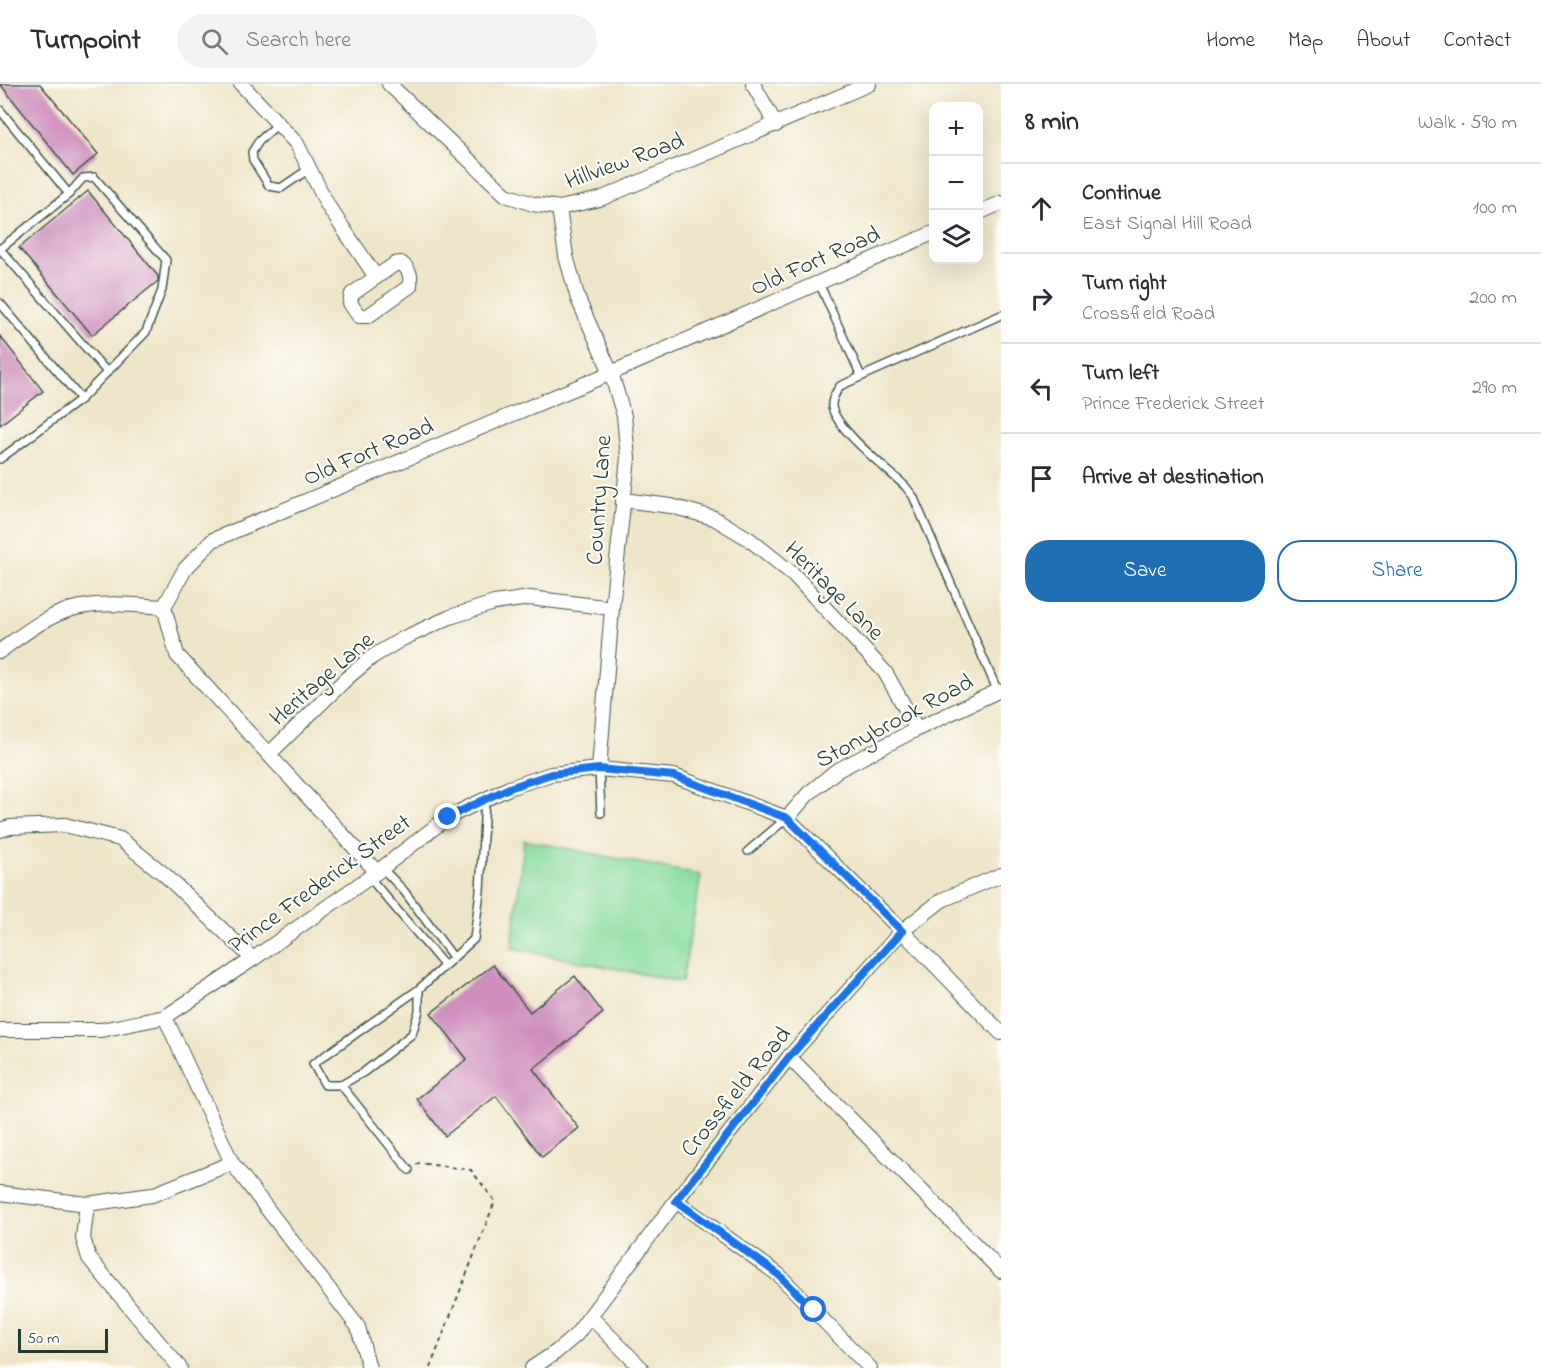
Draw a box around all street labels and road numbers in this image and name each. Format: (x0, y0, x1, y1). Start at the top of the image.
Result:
street label: Hillview Road (560, 124, 690, 200)
street label: Old Fort Road (745, 218, 887, 307)
street label: Old Fort Road (298, 410, 440, 497)
street label: Country Lane (578, 434, 624, 567)
street label: Heritage Lane (775, 534, 892, 650)
street label: Heritage Lane (262, 624, 383, 736)
street label: Stonybrook Road (810, 666, 981, 779)
street label: Prince Frederick Street (222, 807, 419, 964)
street label: Crossfield Road (673, 1019, 801, 1166)

